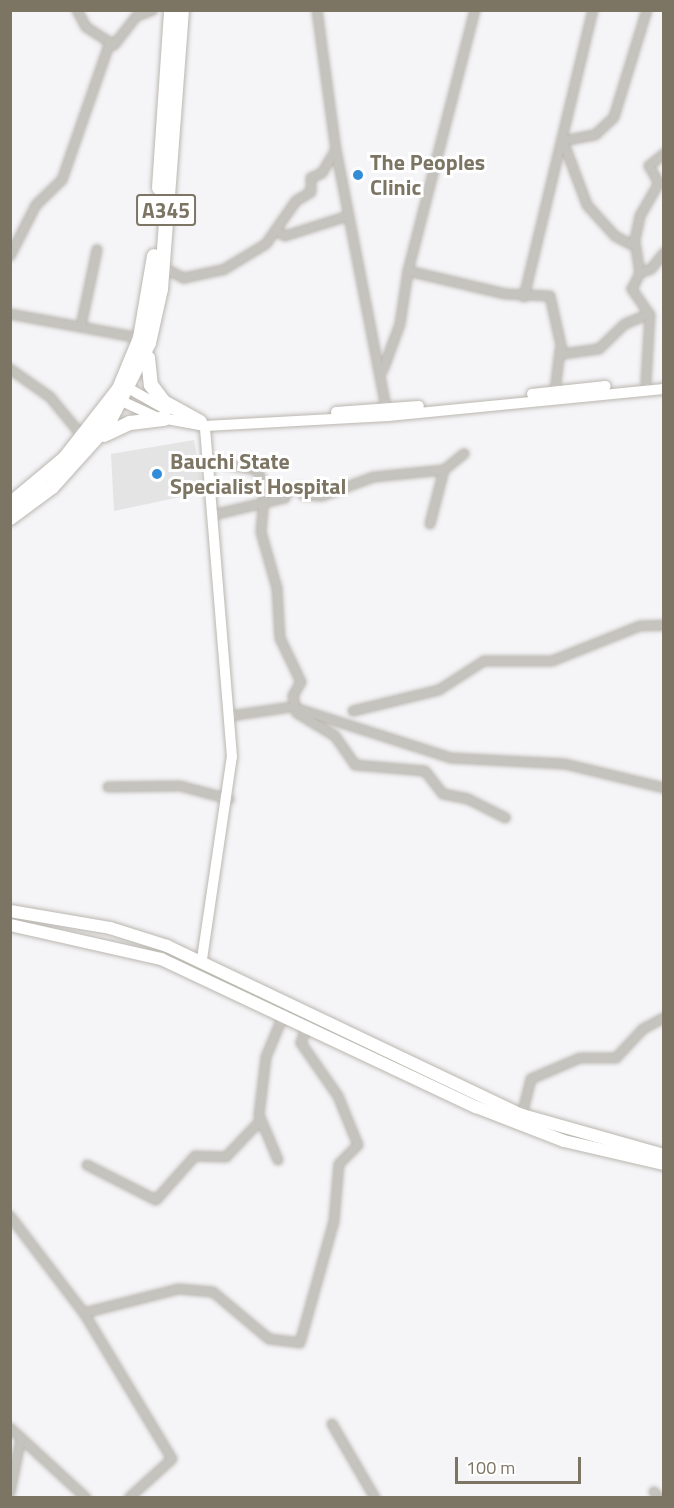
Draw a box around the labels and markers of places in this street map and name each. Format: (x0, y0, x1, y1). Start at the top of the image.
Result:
place label: The Peoples Clinic (370, 149, 485, 200)
marker: The Peoples Clinic (351, 168, 365, 182)
place label: Bauchi State Specialist Hospital (170, 448, 346, 500)
marker: Bauchi State Specialist Hospital (148, 465, 166, 483)

